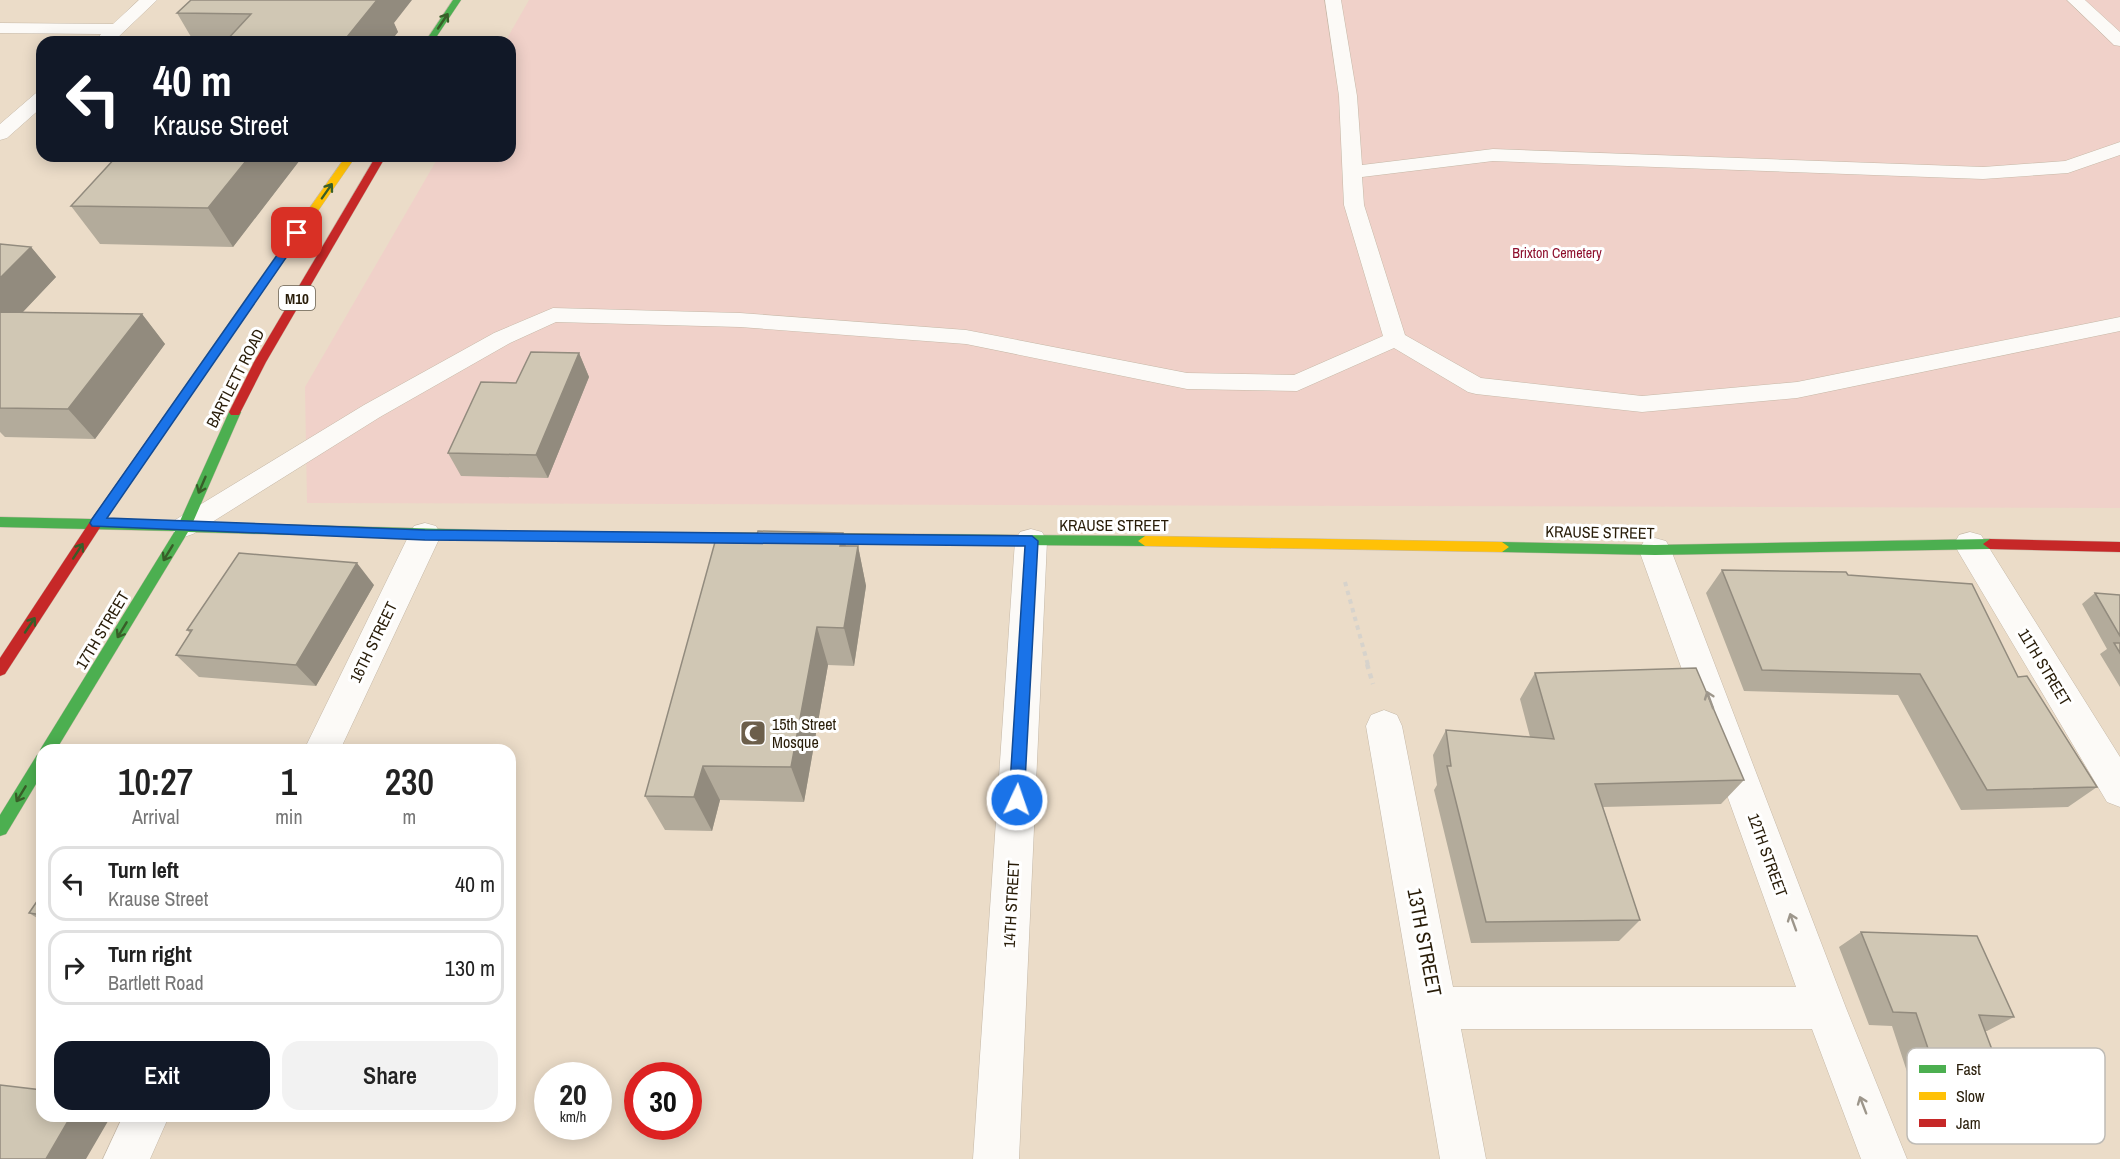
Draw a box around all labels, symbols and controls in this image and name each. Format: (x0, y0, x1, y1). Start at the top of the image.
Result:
one-way arrow (438, 13, 450, 30)
text: 40 m (153, 53, 232, 109)
icon: left (54, 60, 132, 138)
text: Krause Street (153, 107, 288, 143)
one-way arrow (321, 184, 333, 200)
pin (271, 207, 322, 258)
icon: arrive (280, 216, 313, 249)
park label: Brixton Cemetery (1512, 244, 1602, 262)
road number: M10 (279, 286, 315, 310)
street label: BARTLETT ROAD (201, 325, 269, 431)
one-way arrow (195, 476, 206, 494)
street label: KRAUSE STREET (1059, 514, 1169, 536)
street label: KRAUSE STREET (1545, 520, 1655, 544)
one-way arrow (73, 543, 85, 560)
one-way arrow (161, 544, 173, 561)
street label: 17TH STREET (70, 587, 134, 673)
street label: 16TH STREET (344, 598, 402, 686)
one-way arrow (25, 617, 37, 634)
one-way arrow (115, 621, 127, 638)
street label: 11TH STREET (2013, 624, 2077, 710)
one-way arrow (1704, 691, 1715, 710)
place label: 15th Street Mosque (772, 713, 837, 753)
mosque icon: 15th Street Mosque (738, 718, 768, 748)
text: 10:27 (118, 758, 193, 806)
text: 1 (281, 758, 297, 806)
text: 230 (385, 758, 434, 806)
position arrow (985, 768, 1049, 832)
one-way arrow (15, 785, 27, 802)
text: Arrival (132, 803, 179, 830)
text: min (275, 803, 303, 830)
text: m (402, 803, 416, 830)
street label: 12TH STREET (1743, 810, 1793, 900)
text: Turn left (108, 855, 179, 885)
street label: 14TH STREET (998, 860, 1024, 948)
icon: left (57, 867, 90, 900)
text: 40 m (455, 869, 495, 899)
text: Krause Street (108, 885, 208, 912)
street label: 13TH STREET (1401, 886, 1449, 998)
one-way arrow (1787, 914, 1798, 932)
text: Turn right (108, 939, 192, 969)
icon: right (57, 951, 90, 984)
text: 130 m (445, 953, 495, 983)
text: Bartlett Road (108, 969, 204, 996)
button: Exit (54, 1041, 270, 1110)
button: Share (282, 1041, 498, 1110)
legend (1907, 1048, 2105, 1144)
text: Fast (1956, 1058, 1981, 1080)
speed limit sign: 30 (624, 1062, 702, 1140)
text: 20 (559, 1074, 587, 1114)
text: Slow (1956, 1085, 1985, 1107)
one-way arrow (1856, 1096, 1867, 1114)
text: km/h (560, 1106, 586, 1127)
text: Jam (1956, 1112, 1981, 1134)

